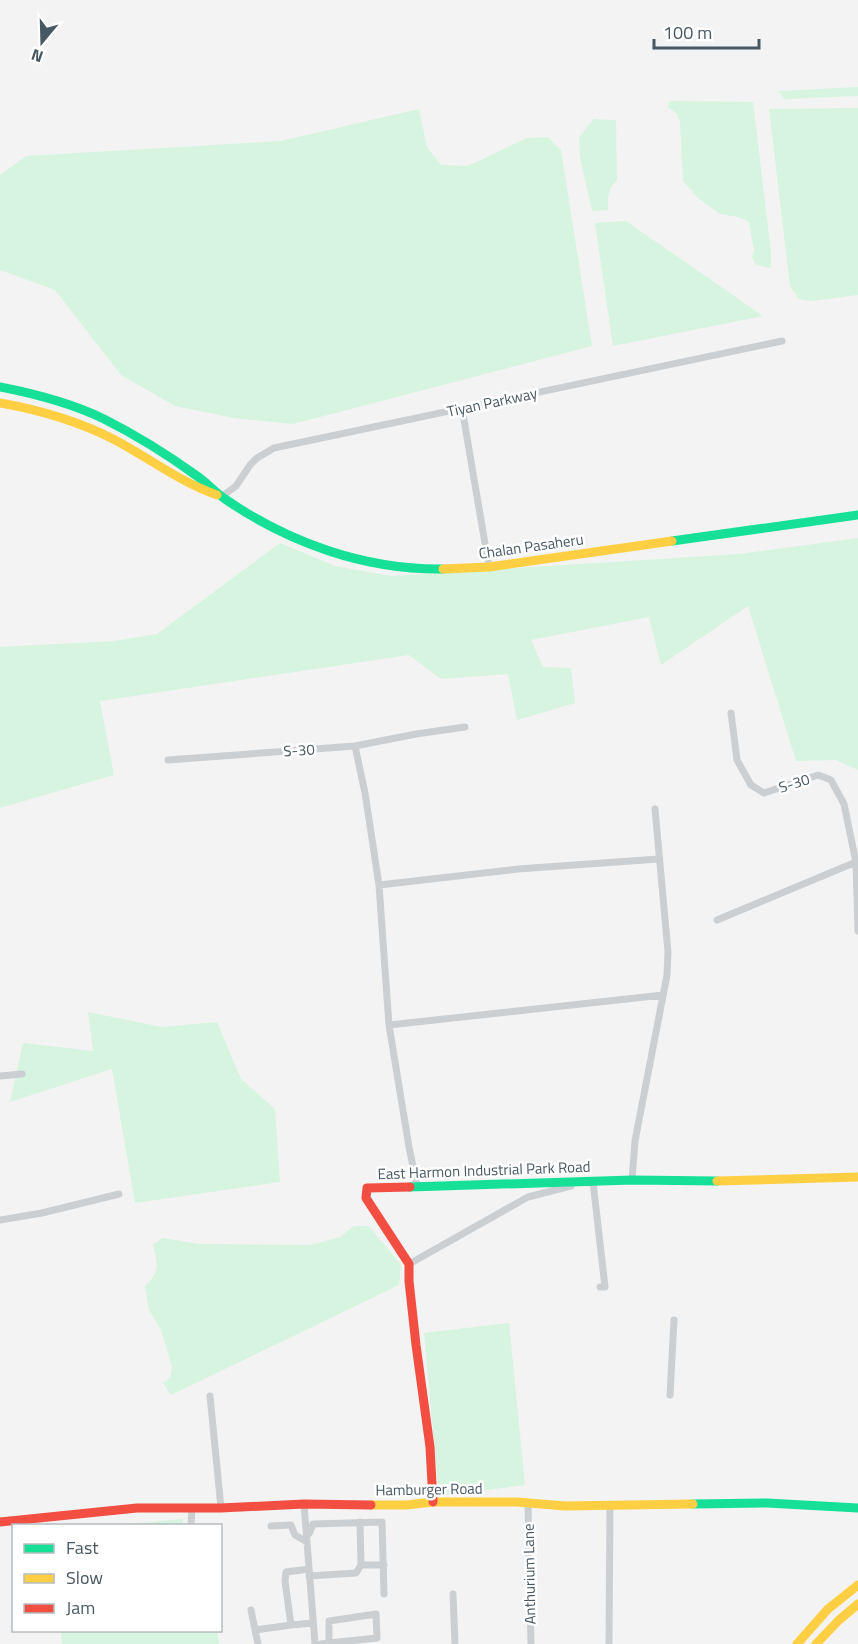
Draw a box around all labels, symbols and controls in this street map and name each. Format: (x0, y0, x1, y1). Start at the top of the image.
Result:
north arrow (12, 12, 72, 72)
scale bar (654, 12, 759, 50)
text: 100 m (663, 19, 712, 46)
text: N (28, 43, 46, 69)
street label: Tiyan Parkway (445, 381, 539, 423)
street label: Chalan Pasaheru (477, 527, 585, 565)
street label: S-30 (282, 737, 316, 763)
street label: S-30 (775, 767, 813, 799)
street label: East Harmon Industrial Park Road (377, 1155, 591, 1185)
street label: Hamburger Road (375, 1477, 483, 1501)
street label: Anthurium Lane (517, 1523, 541, 1625)
legend (12, 1524, 222, 1632)
text: Fast (66, 1534, 99, 1561)
text: Slow (66, 1564, 103, 1591)
text: Jam (66, 1594, 95, 1621)

